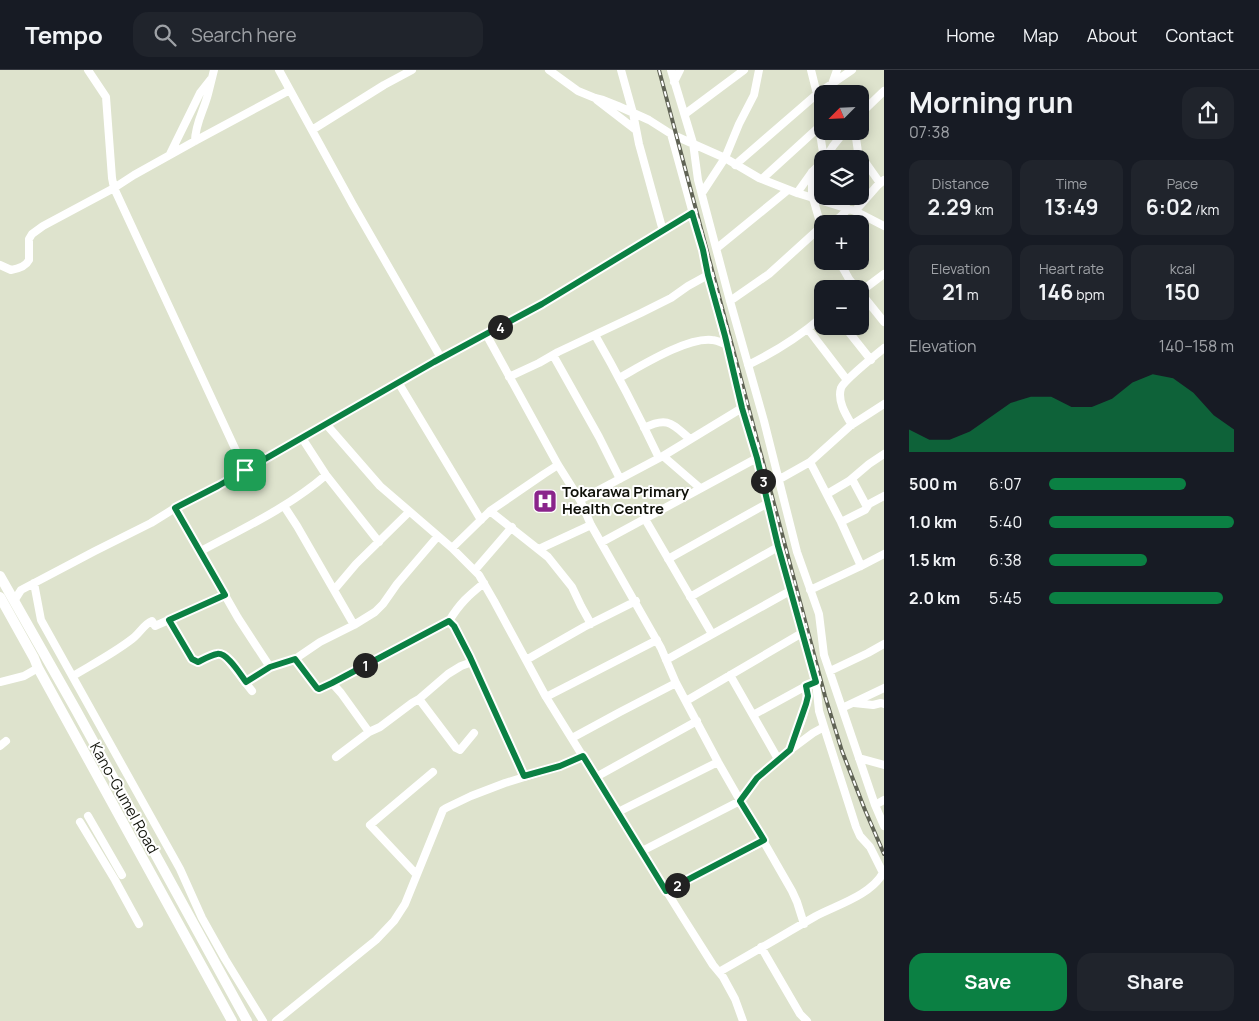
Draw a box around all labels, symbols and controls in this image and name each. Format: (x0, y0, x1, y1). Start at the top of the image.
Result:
search box (133, 12, 483, 57)
text: Tempo (25, 18, 103, 51)
icon: search (151, 21, 179, 49)
text: Search here (191, 22, 297, 48)
text: Home (946, 23, 995, 47)
text: Map (1023, 23, 1059, 47)
text: About (1087, 23, 1137, 47)
text: Contact (1165, 23, 1234, 47)
text: Morning run (909, 83, 1073, 121)
north arrow (814, 85, 869, 140)
map controls (814, 85, 869, 335)
button: share (1182, 87, 1234, 139)
text: 07:38 (909, 121, 950, 143)
button: layers (814, 150, 869, 205)
text: Distance (932, 174, 989, 193)
text: Time (1056, 174, 1087, 193)
text: Pace (1167, 174, 1198, 193)
text: 2.29 (927, 193, 972, 221)
text: 13:49 (1045, 193, 1098, 221)
text: 6:02 (1146, 193, 1192, 221)
text: km (972, 200, 994, 219)
text: /km (1192, 200, 1219, 219)
button: + (814, 215, 869, 270)
text: Elevation (931, 259, 990, 278)
text: Heart rate (1039, 259, 1104, 278)
text: kcal (1170, 259, 1195, 278)
text: 21 (942, 278, 964, 306)
text: 146 (1038, 278, 1073, 306)
text: 150 (1165, 278, 1200, 306)
button: − (814, 280, 869, 335)
text: m (964, 285, 979, 304)
text: bpm (1073, 285, 1105, 304)
pin: 4 (488, 314, 512, 340)
text: 4 (496, 318, 505, 337)
text: Elevation (909, 335, 977, 357)
text: 140–158 m (1159, 335, 1234, 357)
pin (224, 449, 266, 491)
icon: arrive (231, 456, 259, 484)
pin: 3 (750, 468, 776, 494)
text: 3 (759, 472, 768, 491)
text: 500 m (909, 473, 957, 495)
text: 6:07 (989, 473, 1022, 495)
place label: Tokarawa Primary Health Centre (562, 481, 690, 519)
hospital icon: Tokarawa Primary Health Centre (532, 488, 558, 514)
text: 1.0 km (909, 511, 957, 533)
text: 5:40 (989, 511, 1022, 533)
text: 1.5 km (909, 549, 956, 571)
text: 6:38 (989, 549, 1022, 571)
text: 2.0 km (909, 587, 960, 609)
text: 5:45 (989, 587, 1022, 609)
pin: 1 (352, 652, 378, 678)
text: 1 (362, 656, 369, 675)
street label: Kano-Gumel Road (85, 738, 164, 857)
pin: 2 (664, 872, 690, 898)
text: 2 (673, 876, 682, 895)
button: Save (909, 953, 1067, 1011)
button: Share (1077, 953, 1234, 1011)

